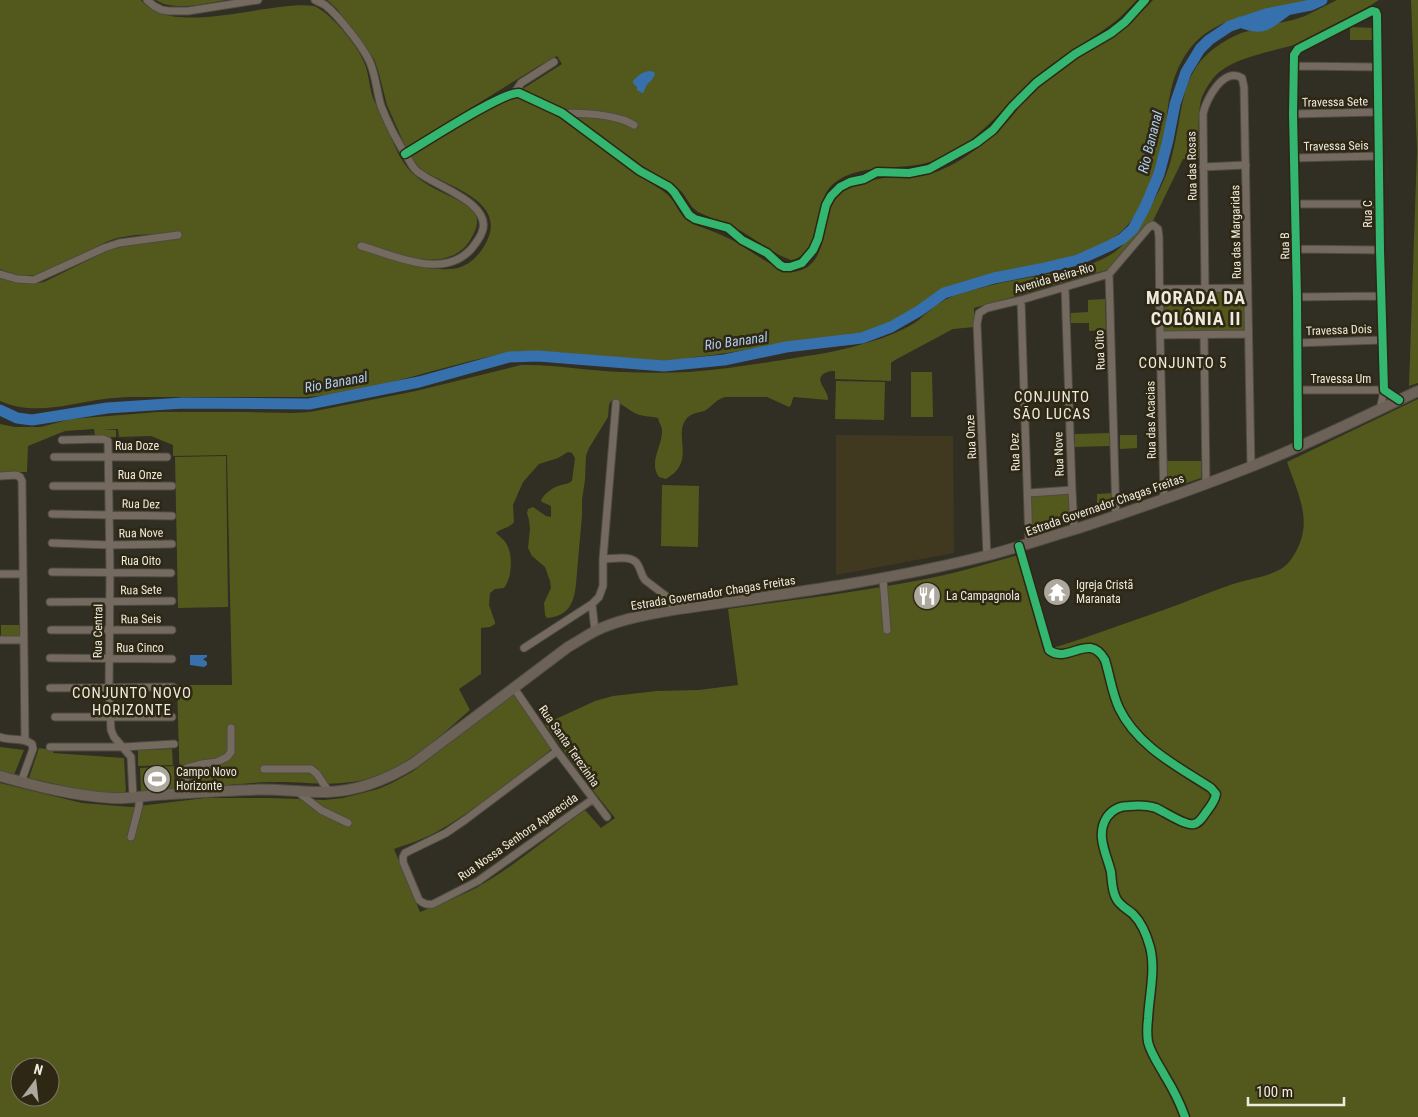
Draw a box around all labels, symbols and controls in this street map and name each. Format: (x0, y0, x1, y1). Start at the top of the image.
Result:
street label: Travessa Sete (1302, 94, 1369, 110)
water label: Rio Bananal (1135, 108, 1166, 175)
street label: Rua das Rosas (1184, 131, 1200, 201)
street label: Travessa Seis (1303, 138, 1369, 154)
street label: Rua das Margaridas (1228, 185, 1244, 279)
street label: Rua C (1361, 200, 1375, 228)
street label: Rua B (1278, 232, 1292, 260)
street label: Avenida Beira-Rio (1012, 260, 1096, 296)
district label: MORADA DA COLÔNIA II (1146, 287, 1246, 329)
street label: Travessa Dois (1306, 322, 1372, 338)
water label: Rio Bananal (703, 329, 769, 353)
street label: Rua Oito (1092, 330, 1108, 370)
district label: CONJUNTO 5 (1138, 354, 1228, 372)
water label: Rio Bananal (303, 368, 370, 395)
street label: Travessa Um (1311, 372, 1371, 386)
street label: Rua das Acacias (1143, 381, 1159, 459)
district label: CONJUNTO SÃO LUCAS (1013, 388, 1091, 423)
street label: Rua Onze (963, 414, 979, 460)
street label: Rua Nove (1051, 431, 1067, 477)
street label: Rua Dez (1007, 433, 1023, 471)
street label: Rua Doze (115, 439, 160, 453)
street label: Rua Onze (118, 468, 163, 482)
street label: Estrada Governador Chagas Freitas (1024, 471, 1186, 539)
street label: Rua Dez (122, 497, 160, 511)
street label: Rua Nove (119, 526, 164, 540)
street label: Rua Oito (121, 554, 161, 568)
street label: Estrada Governador Chagas Freitas (630, 573, 796, 613)
temple icon: Igreja Cristã Maranata (1042, 577, 1072, 607)
place label: Igreja Cristã Maranata (1076, 578, 1134, 606)
restaurant icon: La Campagnola (912, 581, 942, 611)
street label: Rua Sete (120, 583, 162, 597)
place label: La Campagnola (946, 589, 1020, 603)
street label: Rua Central (91, 604, 105, 658)
street label: Rua Seis (121, 612, 161, 626)
street label: Rua Cinco (116, 641, 164, 655)
district label: CONJUNTO NOVO HORIZONTE (72, 684, 192, 719)
street label: Rua Santa Terezinha (536, 703, 602, 790)
sports icon: Campo Novo Horizonte (142, 764, 172, 794)
place label: Campo Novo Horizonte (176, 765, 237, 793)
street label: Rua Nossa Senhora Aparecida (456, 790, 581, 884)
north arrow (10, 1057, 60, 1107)
text: N (32, 1061, 45, 1078)
scale bar (1248, 1074, 1344, 1106)
text: 100 m (1256, 1083, 1293, 1101)

